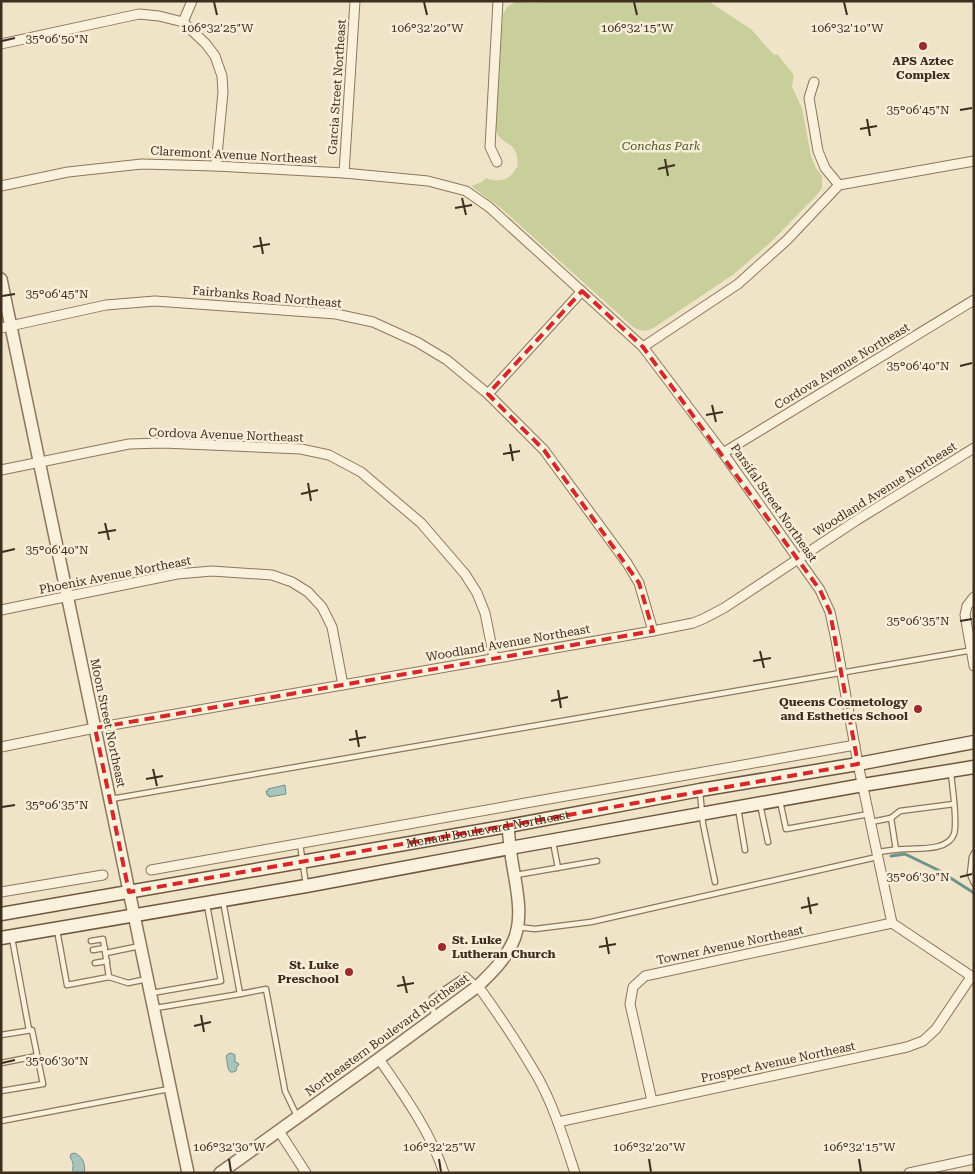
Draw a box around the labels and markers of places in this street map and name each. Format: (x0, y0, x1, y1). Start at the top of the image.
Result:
marker: APS Aztec Complex (917, 40, 929, 52)
place label: APS Aztec Complex (892, 54, 954, 82)
place label: Queens Cosmetology and Esthetics School (779, 695, 909, 723)
marker: Queens Cosmetology and Esthetics School (912, 703, 924, 715)
place label: St. Luke Lutheran Church (452, 933, 556, 961)
marker: St. Luke Lutheran Church (436, 941, 448, 953)
place label: St. Luke Preschool (278, 958, 339, 986)
marker: St. Luke Preschool (343, 966, 355, 978)

